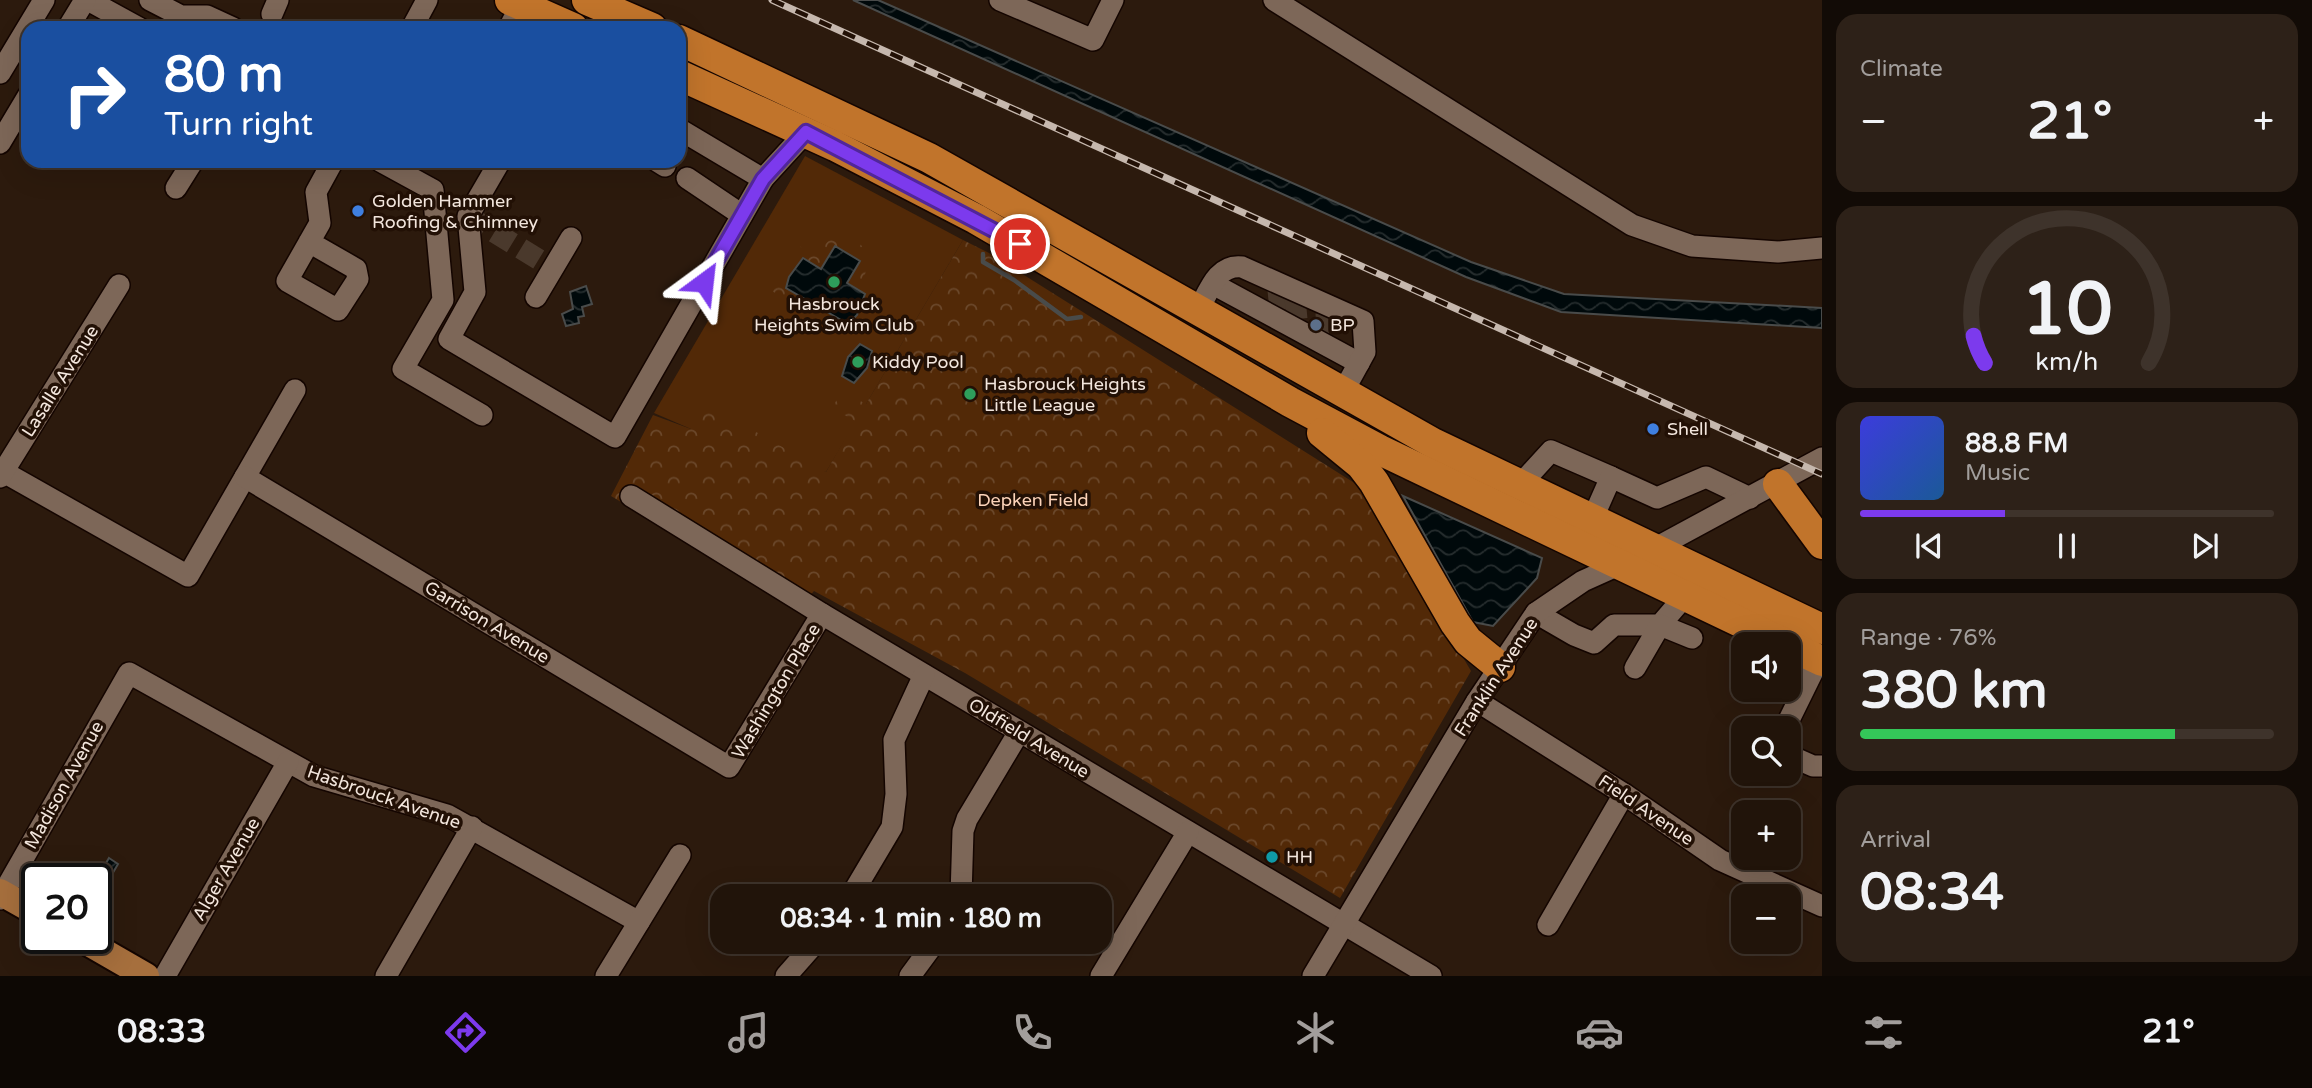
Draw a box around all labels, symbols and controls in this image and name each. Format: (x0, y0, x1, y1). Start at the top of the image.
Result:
text: 80 m (164, 46, 283, 105)
icon: right (49, 49, 140, 140)
text: Climate (1860, 55, 1943, 83)
text: 21° (2027, 90, 2112, 153)
text: − (1860, 99, 1887, 145)
text: + (2253, 99, 2274, 145)
text: Turn right (164, 106, 313, 144)
place label: Golden Hammer Roofing & Chimney (372, 190, 538, 233)
marker: Golden Hammer Roofing & Chimney (350, 203, 366, 219)
pin (990, 214, 1050, 274)
icon: arrive (1001, 225, 1039, 263)
position arrow (667, 245, 741, 319)
text: 10 (2021, 266, 2113, 354)
marker: Hasbrouck Heights Swim Club (826, 274, 842, 290)
place label: Hasbrouck Heights Swim Club (754, 293, 914, 336)
place label: BP (1330, 314, 1355, 336)
marker: BP (1308, 317, 1324, 333)
street label: Lasalle Avenue (17, 321, 103, 441)
text: km/h (2036, 346, 2098, 376)
place label: Kiddy Pool (872, 351, 964, 373)
marker: Kiddy Pool (850, 354, 866, 370)
place label: Hasbrouck Heights Little League (984, 373, 1146, 416)
marker: Hasbrouck Heights Little League (962, 386, 978, 402)
place label: Shell (1667, 418, 1708, 440)
marker: Shell (1645, 421, 1661, 437)
text: 88.8 FM (1965, 428, 2068, 459)
text: Music (1965, 459, 2030, 487)
park label: Depken Field (977, 489, 1089, 511)
icon: previous (1910, 527, 1948, 565)
icon: pause (2048, 527, 2086, 565)
icon: next (2186, 527, 2224, 565)
street label: Garrison Avenue (421, 576, 553, 668)
street label: Franklin Avenue (1449, 613, 1543, 741)
street label: Washington Place (727, 619, 825, 763)
text: Range · 76% (1860, 624, 1996, 652)
map controls (1731, 632, 1801, 954)
button: sound (1731, 632, 1801, 702)
text: 380 km (1860, 659, 2048, 722)
street label: Oldfield Avenue (965, 693, 1093, 783)
button: search (1731, 716, 1801, 786)
street label: Madison Avenue (20, 717, 108, 853)
street label: Hasbrouck Avenue (304, 760, 464, 834)
street label: Field Avenue (1594, 770, 1698, 850)
button: + (1731, 800, 1801, 870)
street label: Alger Avenue (188, 814, 264, 924)
text: Arrival (1860, 826, 1931, 854)
place label: HH (1286, 846, 1313, 868)
marker: HH (1264, 849, 1280, 865)
text: 08:34 (1860, 861, 2004, 924)
speed limit sign: 20 (21, 863, 112, 954)
button: − (1731, 884, 1801, 954)
text: 08:34 · 1 min · 180 m (780, 903, 1042, 934)
icon: directions (441, 1008, 490, 1057)
icon: music (724, 1008, 773, 1057)
icon: phone (1008, 1008, 1057, 1057)
icon: climate (1291, 1008, 1340, 1057)
icon: car (1575, 1008, 1624, 1057)
icon: filters (1859, 1008, 1908, 1057)
text: 08:33 (117, 1013, 206, 1051)
text: 21° (2142, 1013, 2195, 1051)

